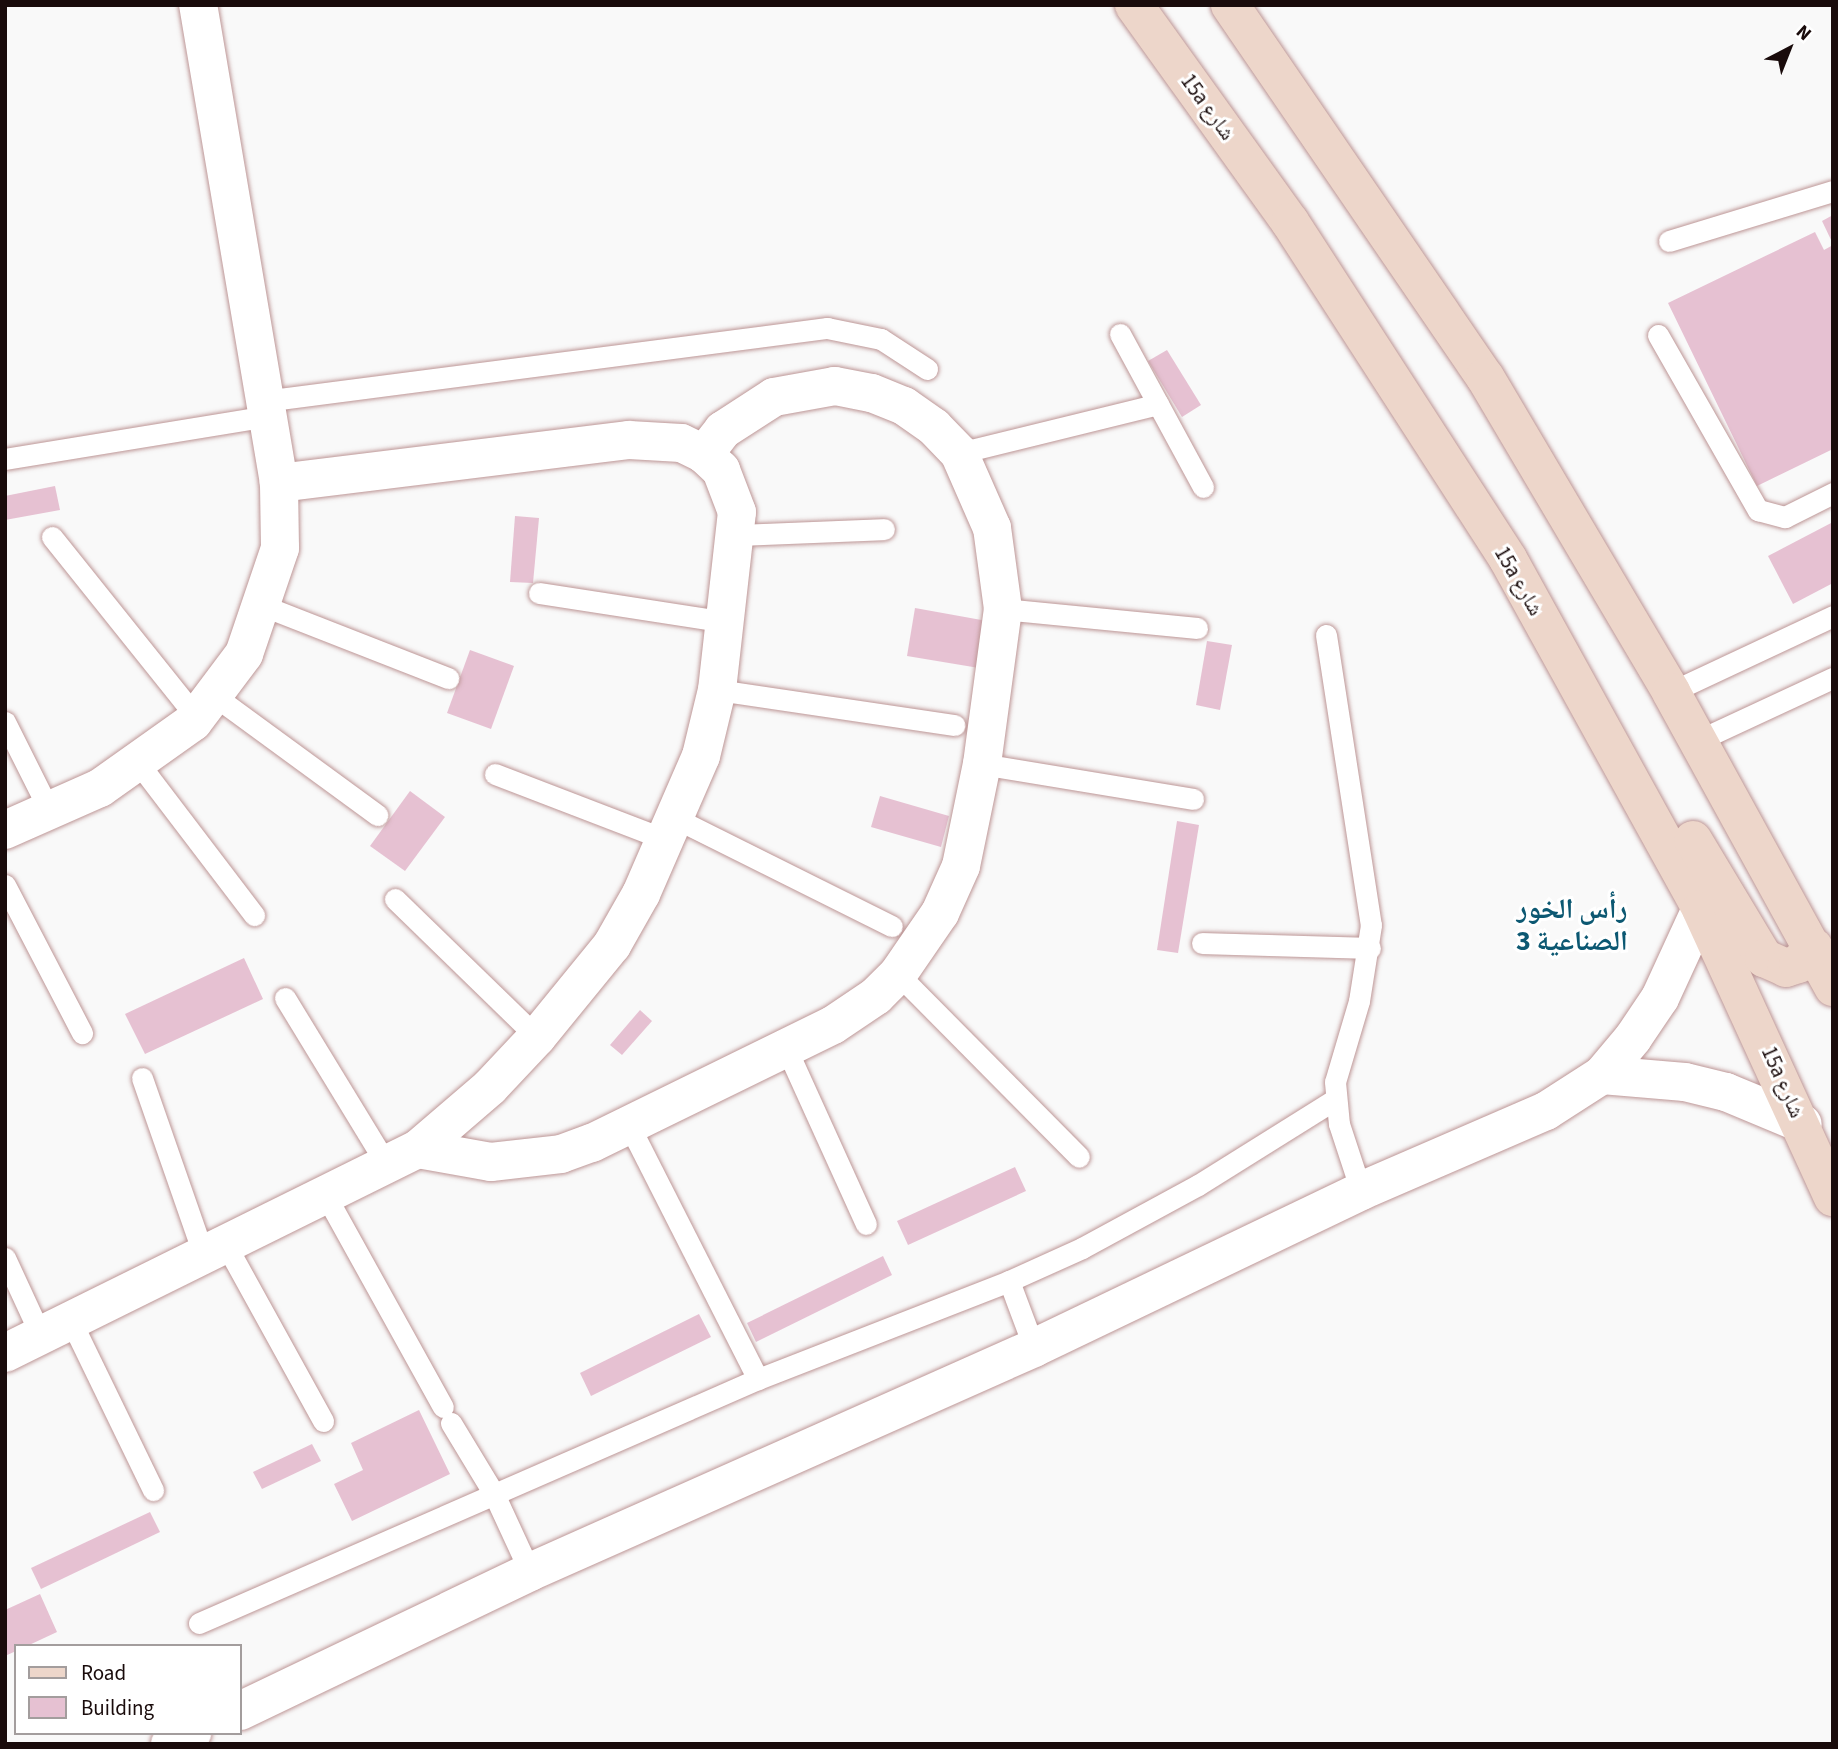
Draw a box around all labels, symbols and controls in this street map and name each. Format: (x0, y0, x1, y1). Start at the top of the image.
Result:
north arrow (1754, 14, 1824, 84)
text: N (1790, 19, 1817, 47)
street label: 15a شارع (1176, 69, 1240, 145)
street label: 15a شارع (1489, 542, 1549, 620)
district label: رأس الخور الصناعية 3 (1516, 892, 1628, 958)
street label: 15a شارع (1756, 1042, 1810, 1122)
legend (14, 1644, 242, 1735)
text: Road (81, 1658, 126, 1688)
text: Building (81, 1693, 154, 1723)

